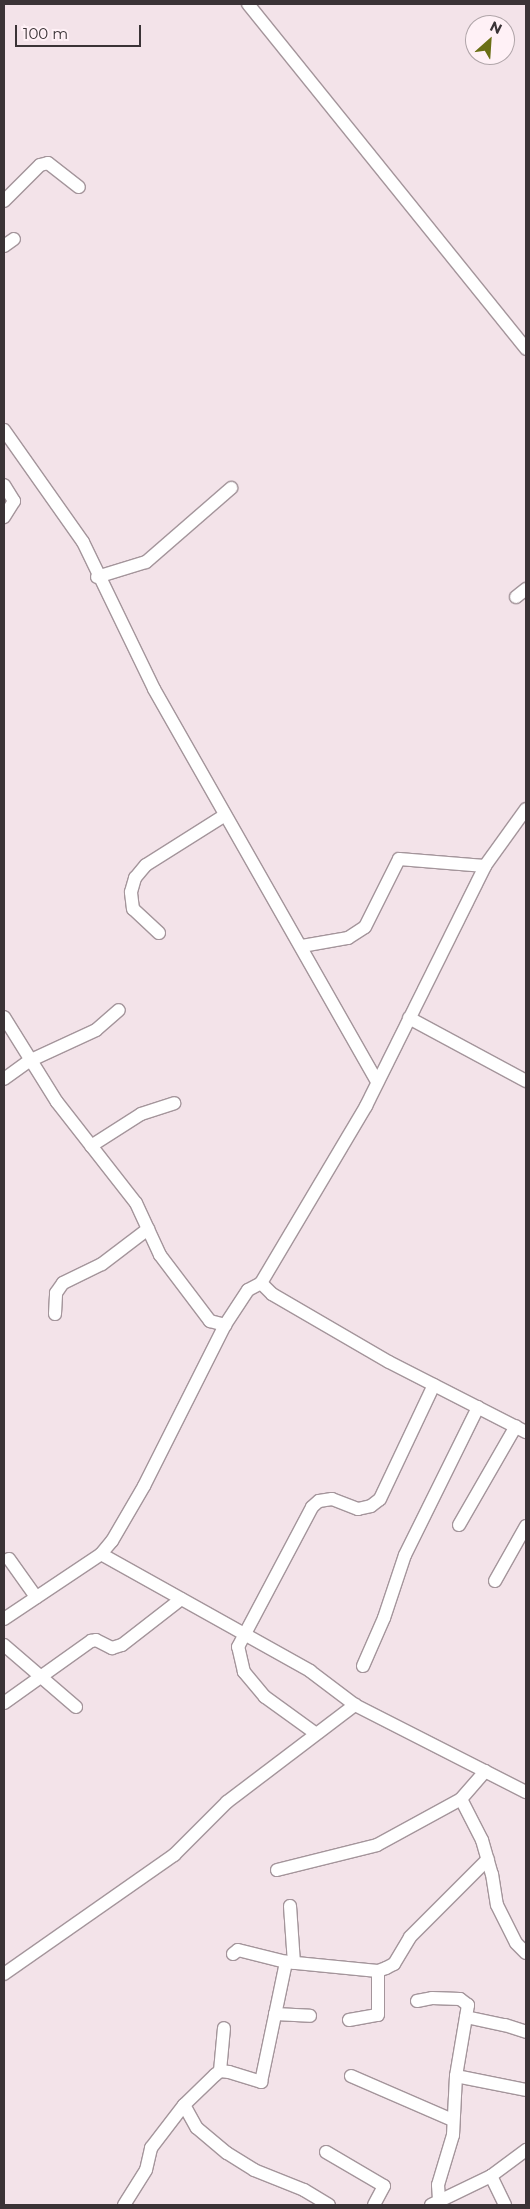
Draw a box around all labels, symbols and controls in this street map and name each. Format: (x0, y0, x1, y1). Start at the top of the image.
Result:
scale bar (18, 15, 144, 47)
north arrow (465, 15, 515, 65)
text: N (487, 17, 505, 38)
text: 100 m (23, 24, 68, 43)

